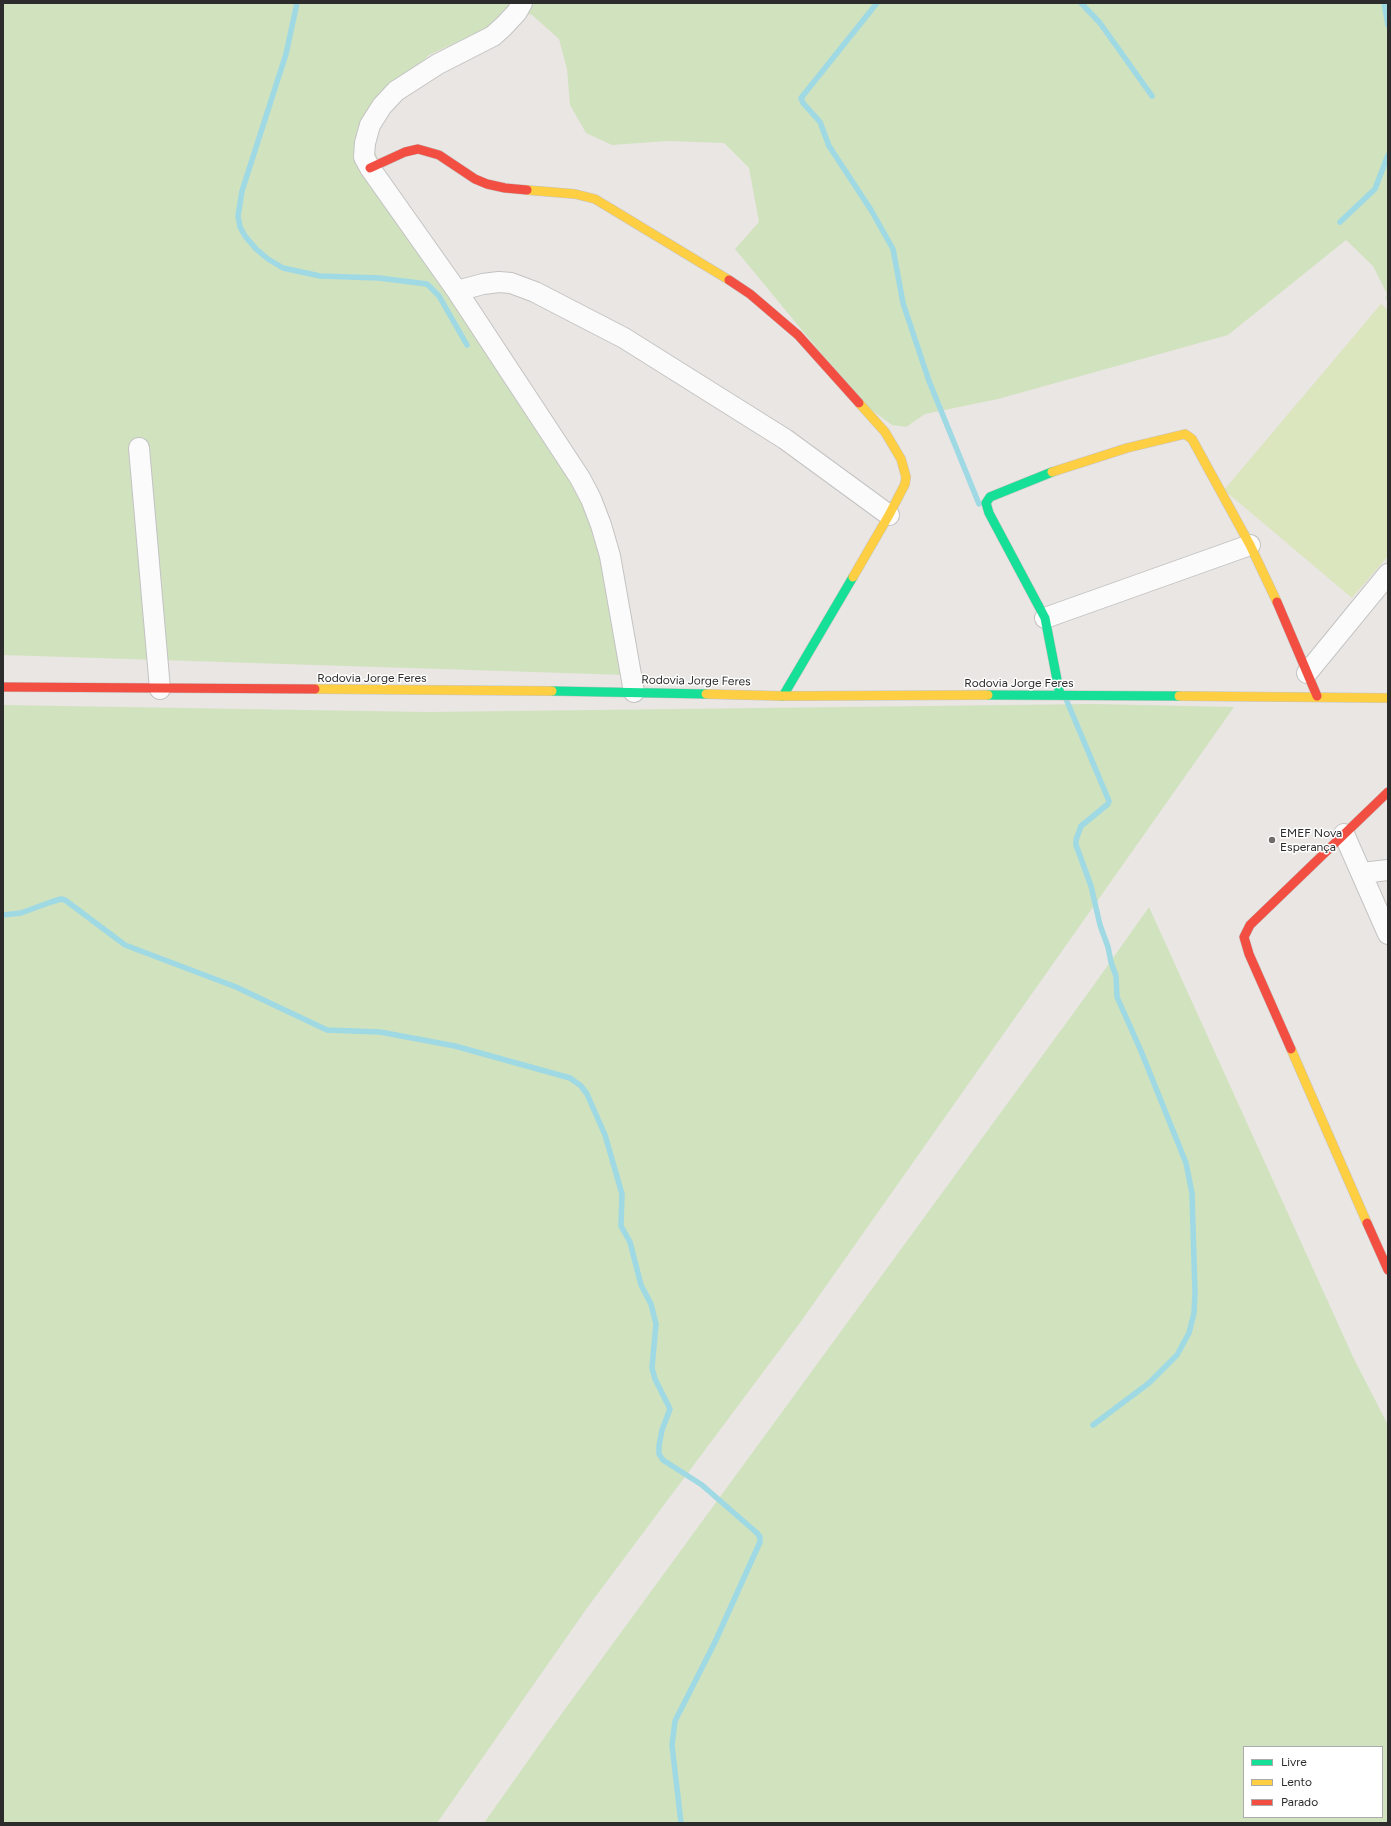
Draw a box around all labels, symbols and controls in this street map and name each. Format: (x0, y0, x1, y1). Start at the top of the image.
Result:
street label: Rodovia Jorge Feres (317, 671, 427, 685)
street label: Rodovia Jorge Feres (641, 673, 751, 689)
street label: Rodovia Jorge Feres (964, 676, 1074, 690)
place label: EMEF Nova Esperança (1280, 826, 1342, 854)
marker: EMEF Nova Esperança (1267, 835, 1277, 845)
legend (1243, 1746, 1383, 1818)
text: Livre (1281, 1755, 1307, 1769)
text: Lento (1281, 1775, 1312, 1789)
text: Parado (1281, 1795, 1318, 1809)

